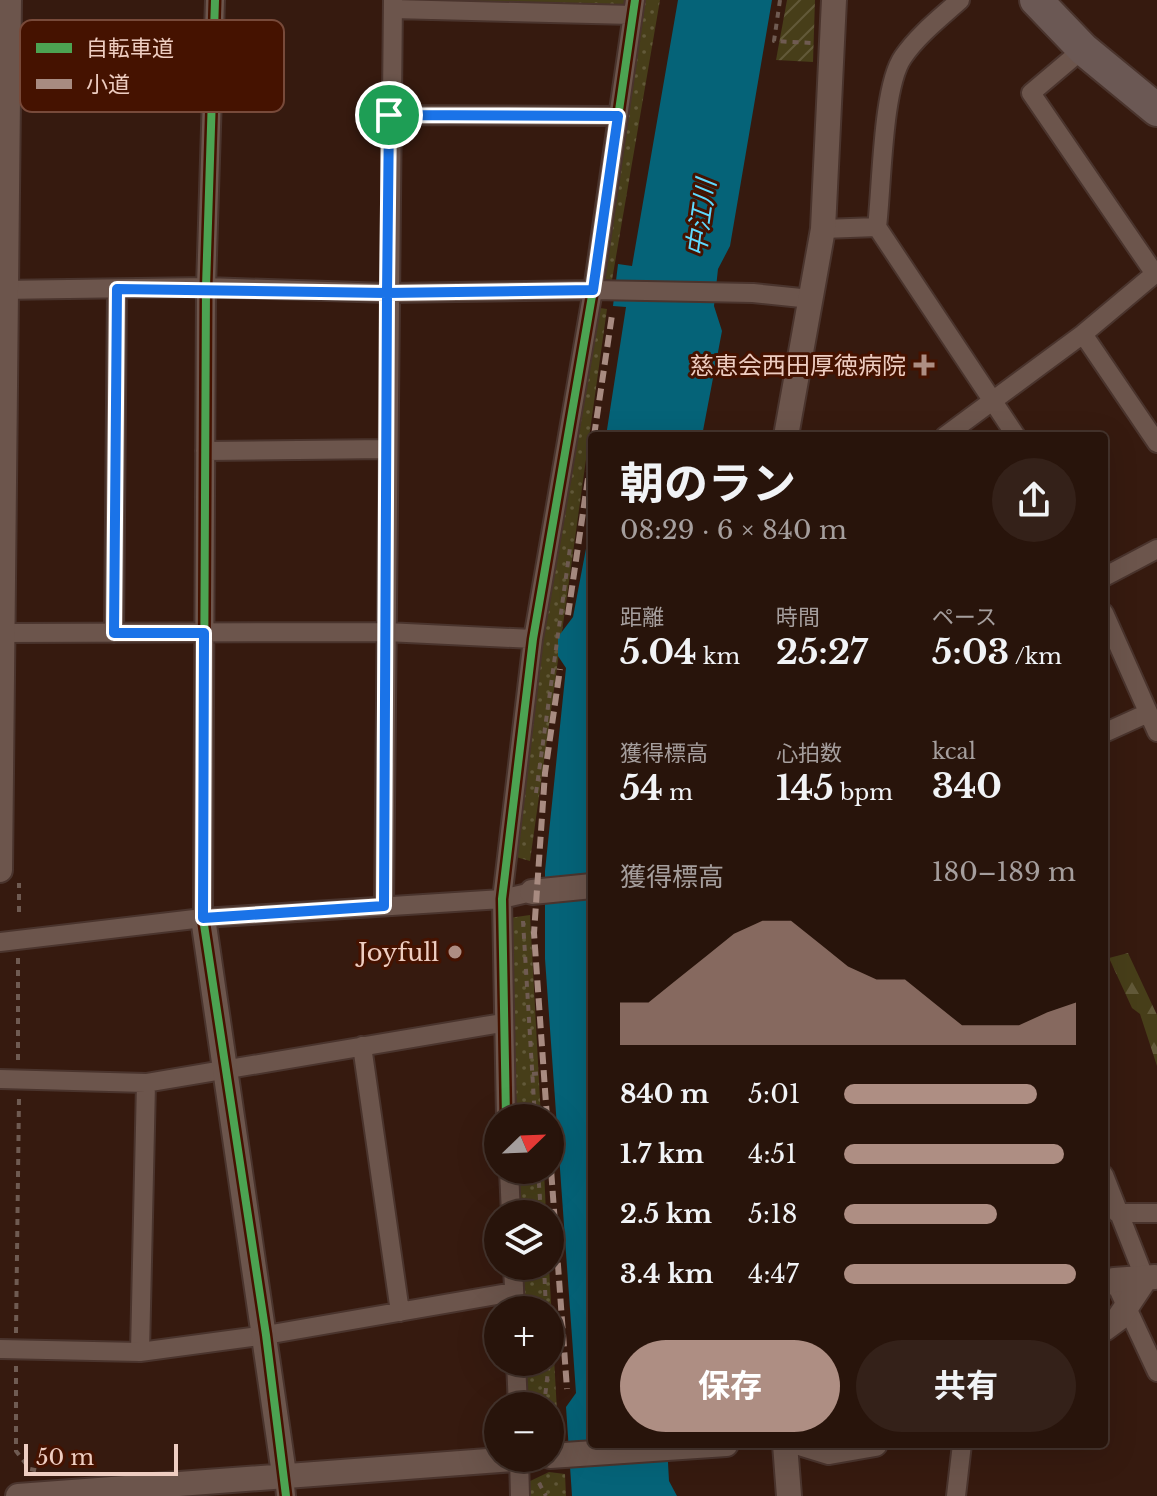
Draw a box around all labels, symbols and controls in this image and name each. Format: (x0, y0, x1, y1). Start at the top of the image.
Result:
legend (20, 20, 284, 112)
text: 自転車道 (86, 35, 174, 62)
text: 小道 (86, 71, 130, 98)
pin (355, 81, 423, 149)
icon: arrive (367, 93, 411, 137)
water label: 中江川 (680, 174, 723, 259)
place label: 慈恵会西田厚徳病院 (690, 351, 906, 380)
marker: 慈恵会西田厚徳病院 (913, 354, 935, 376)
text: 朝のラン (620, 456, 796, 511)
button: share (992, 458, 1076, 542)
text: 08:29 · 6 × 840 m (620, 514, 847, 546)
text: 距離 (620, 604, 664, 631)
text: 時間 (776, 604, 820, 631)
text: ペース (932, 604, 997, 631)
text: 5.04 (620, 631, 697, 673)
text: 25:27 (776, 631, 868, 673)
text: 5:03 (932, 631, 1009, 673)
text: km (697, 643, 740, 670)
text: /km (1009, 643, 1062, 670)
text: kcal (932, 738, 976, 765)
text: 獲得標高 (620, 740, 708, 767)
text: 心拍数 (776, 740, 842, 767)
text: 340 (932, 765, 1002, 807)
text: 54 (620, 767, 663, 809)
text: 145 (776, 767, 834, 809)
text: m (663, 779, 693, 806)
text: bpm (834, 779, 893, 806)
text: 180–189 m (932, 856, 1076, 888)
text: 獲得標高 (620, 861, 724, 893)
place label: Joyfull (355, 938, 439, 967)
marker: Joyfull (446, 943, 464, 961)
text: 840 m (620, 1078, 709, 1110)
text: 5:01 (748, 1078, 800, 1110)
north arrow (484, 1104, 564, 1184)
map controls (484, 1104, 564, 1472)
text: 1.7 km (620, 1138, 704, 1170)
text: 4:51 (748, 1138, 797, 1170)
text: 2.5 km (620, 1198, 712, 1230)
text: 5:18 (748, 1198, 798, 1230)
button: layers (484, 1200, 564, 1280)
text: 3.4 km (620, 1258, 714, 1290)
text: 4:47 (748, 1258, 799, 1290)
button: + (484, 1296, 564, 1376)
button: 保存 (620, 1340, 840, 1432)
button: 共有 (856, 1340, 1076, 1432)
button: − (484, 1392, 564, 1472)
scale bar (24, 1440, 178, 1476)
text: 50 m (36, 1444, 94, 1471)

